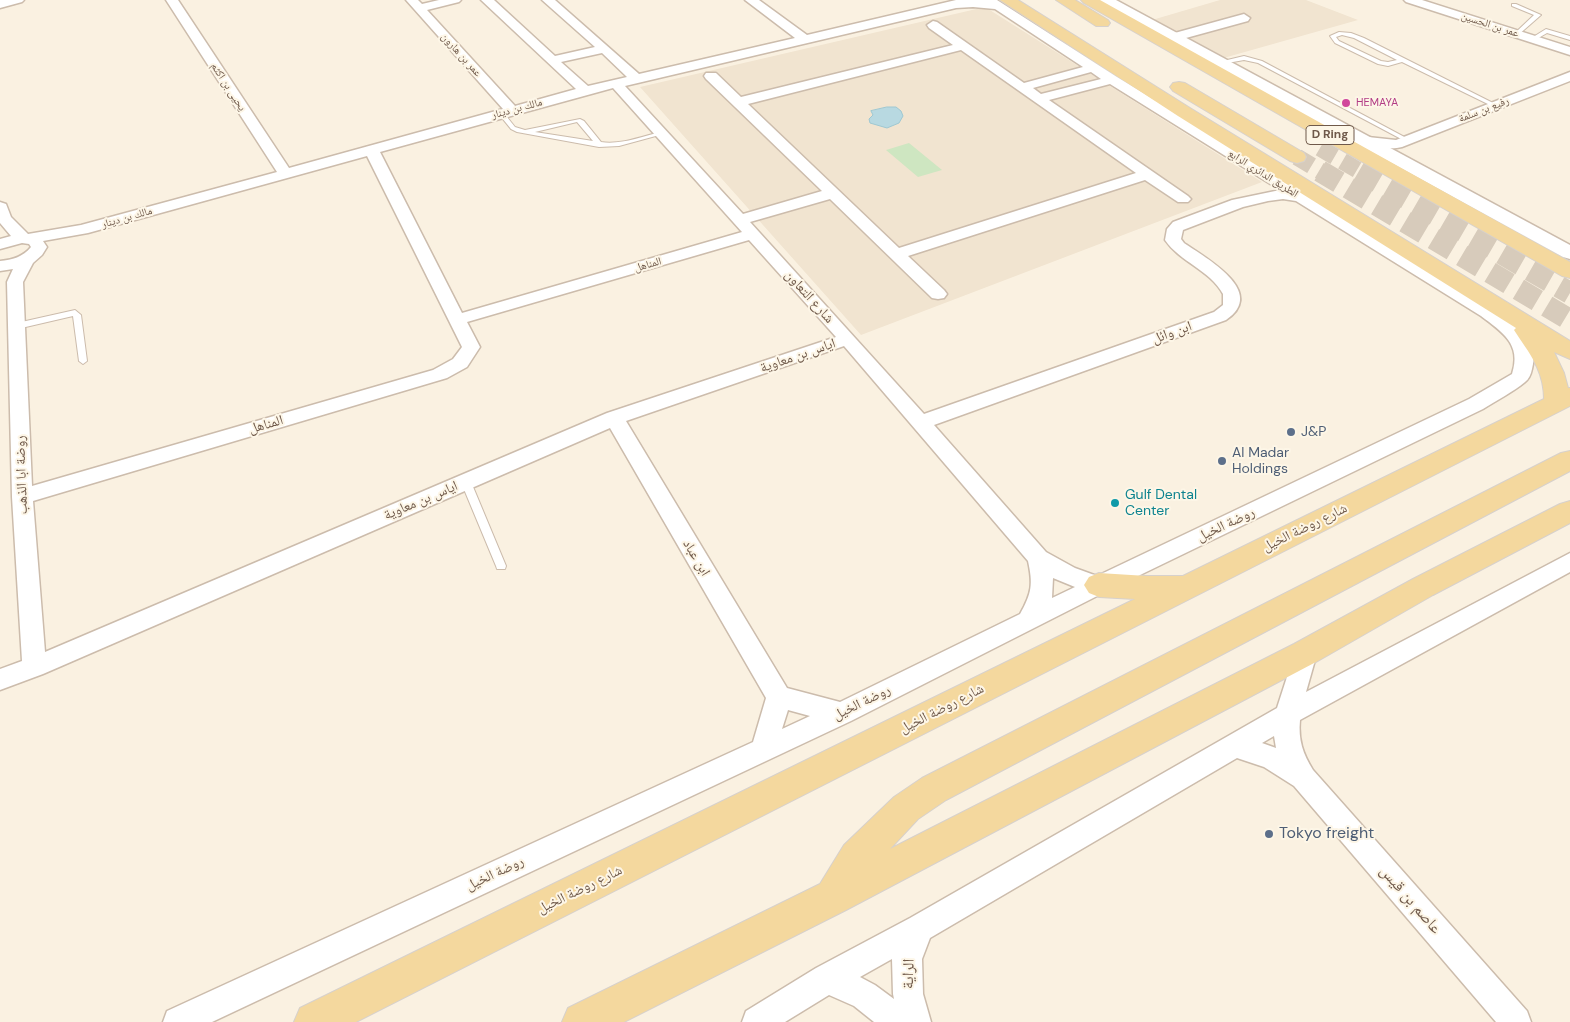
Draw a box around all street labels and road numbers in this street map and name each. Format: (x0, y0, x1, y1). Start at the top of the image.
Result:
street label: عمر بن الحسين (1460, 9, 1520, 41)
street label: عمر بن هارون (438, 30, 484, 80)
street label: يحيى بن اكثم (208, 60, 248, 114)
street label: رفيع بن سلمة (1457, 94, 1511, 126)
street label: مالك بن دينار (490, 96, 544, 122)
road number: D Ring (1306, 126, 1354, 144)
street label: الطريق الدائري الرابع (1225, 147, 1301, 201)
street label: مالك بن دينار (100, 204, 154, 232)
street label: المناهل (633, 255, 663, 275)
street label: شارع التعاون (781, 267, 837, 327)
street label: ابن وائل (1150, 318, 1194, 348)
street label: اياس بن معاوية (758, 335, 838, 377)
street label: المناهل (247, 412, 285, 438)
street label: روضة ابا الذهب (12, 435, 32, 515)
street label: اياس بن معاوية (381, 478, 461, 524)
street label: شارع روضة الخيل (1260, 500, 1350, 556)
street label: روضة الخيل (1194, 504, 1258, 546)
street label: ابن عباد (679, 537, 713, 579)
street label: شارع روضة الخيل (897, 681, 987, 737)
street label: روضة الخيل (830, 682, 894, 724)
street label: روضة الخيل (463, 853, 527, 895)
street label: شارع روضة الخيل (535, 862, 625, 918)
street label: عاصم بن قيس (1375, 862, 1445, 938)
street label: الراية (899, 959, 919, 989)

